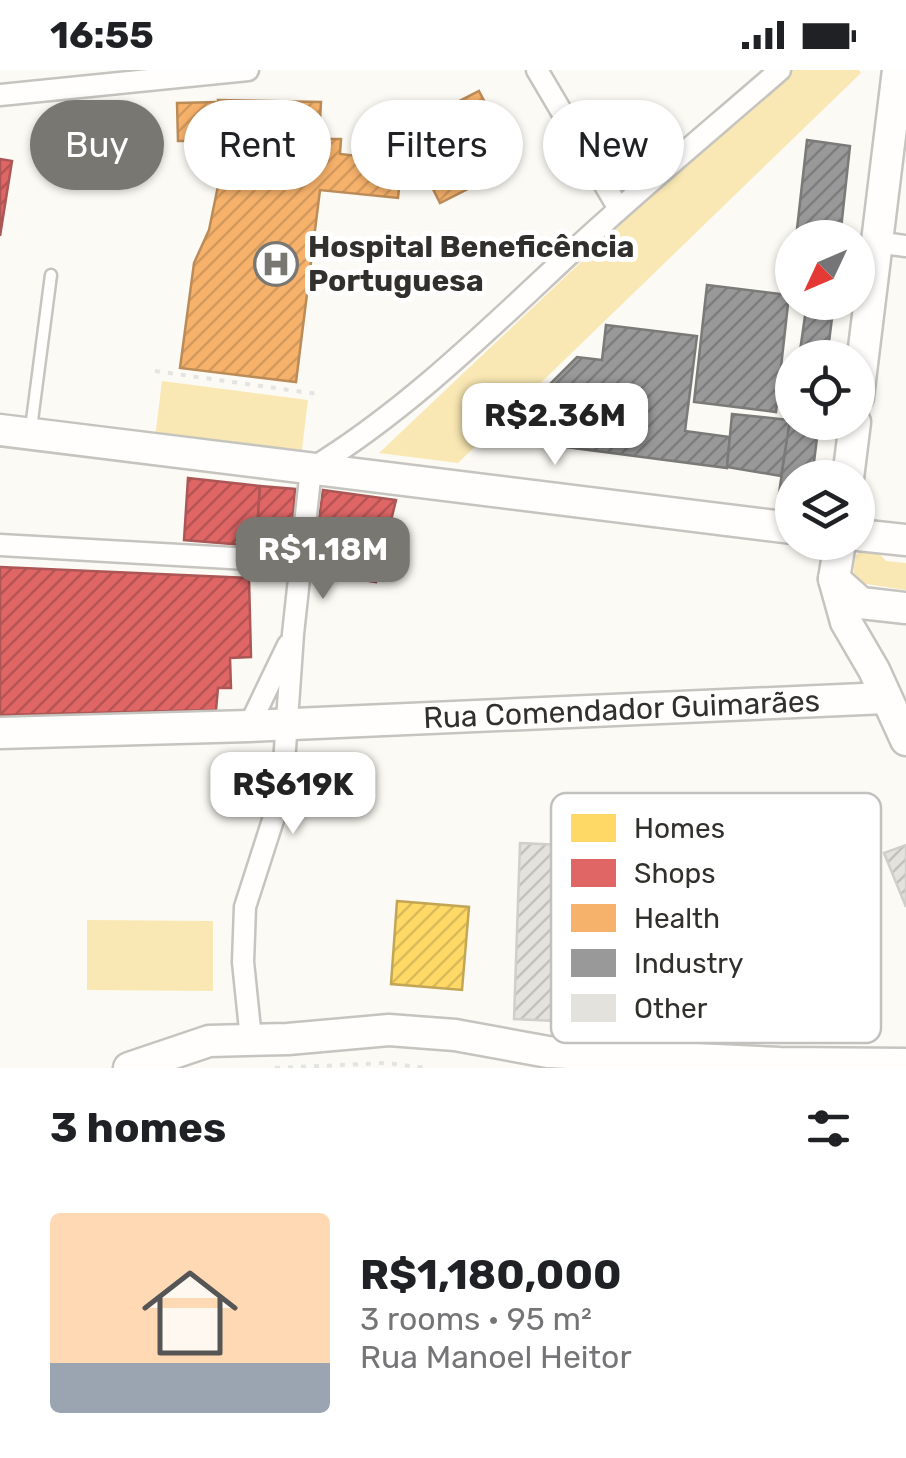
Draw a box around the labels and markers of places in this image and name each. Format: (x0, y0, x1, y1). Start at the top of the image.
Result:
place label: Hospital Beneficência Portuguesa (308, 229, 634, 299)
hospital icon: Hospital Beneficência Portuguesa (253, 241, 299, 287)
pin: R$2.36M (463, 383, 647, 468)
pin: R$1.18M (231, 517, 415, 602)
pin: R$619K (212, 752, 374, 837)

